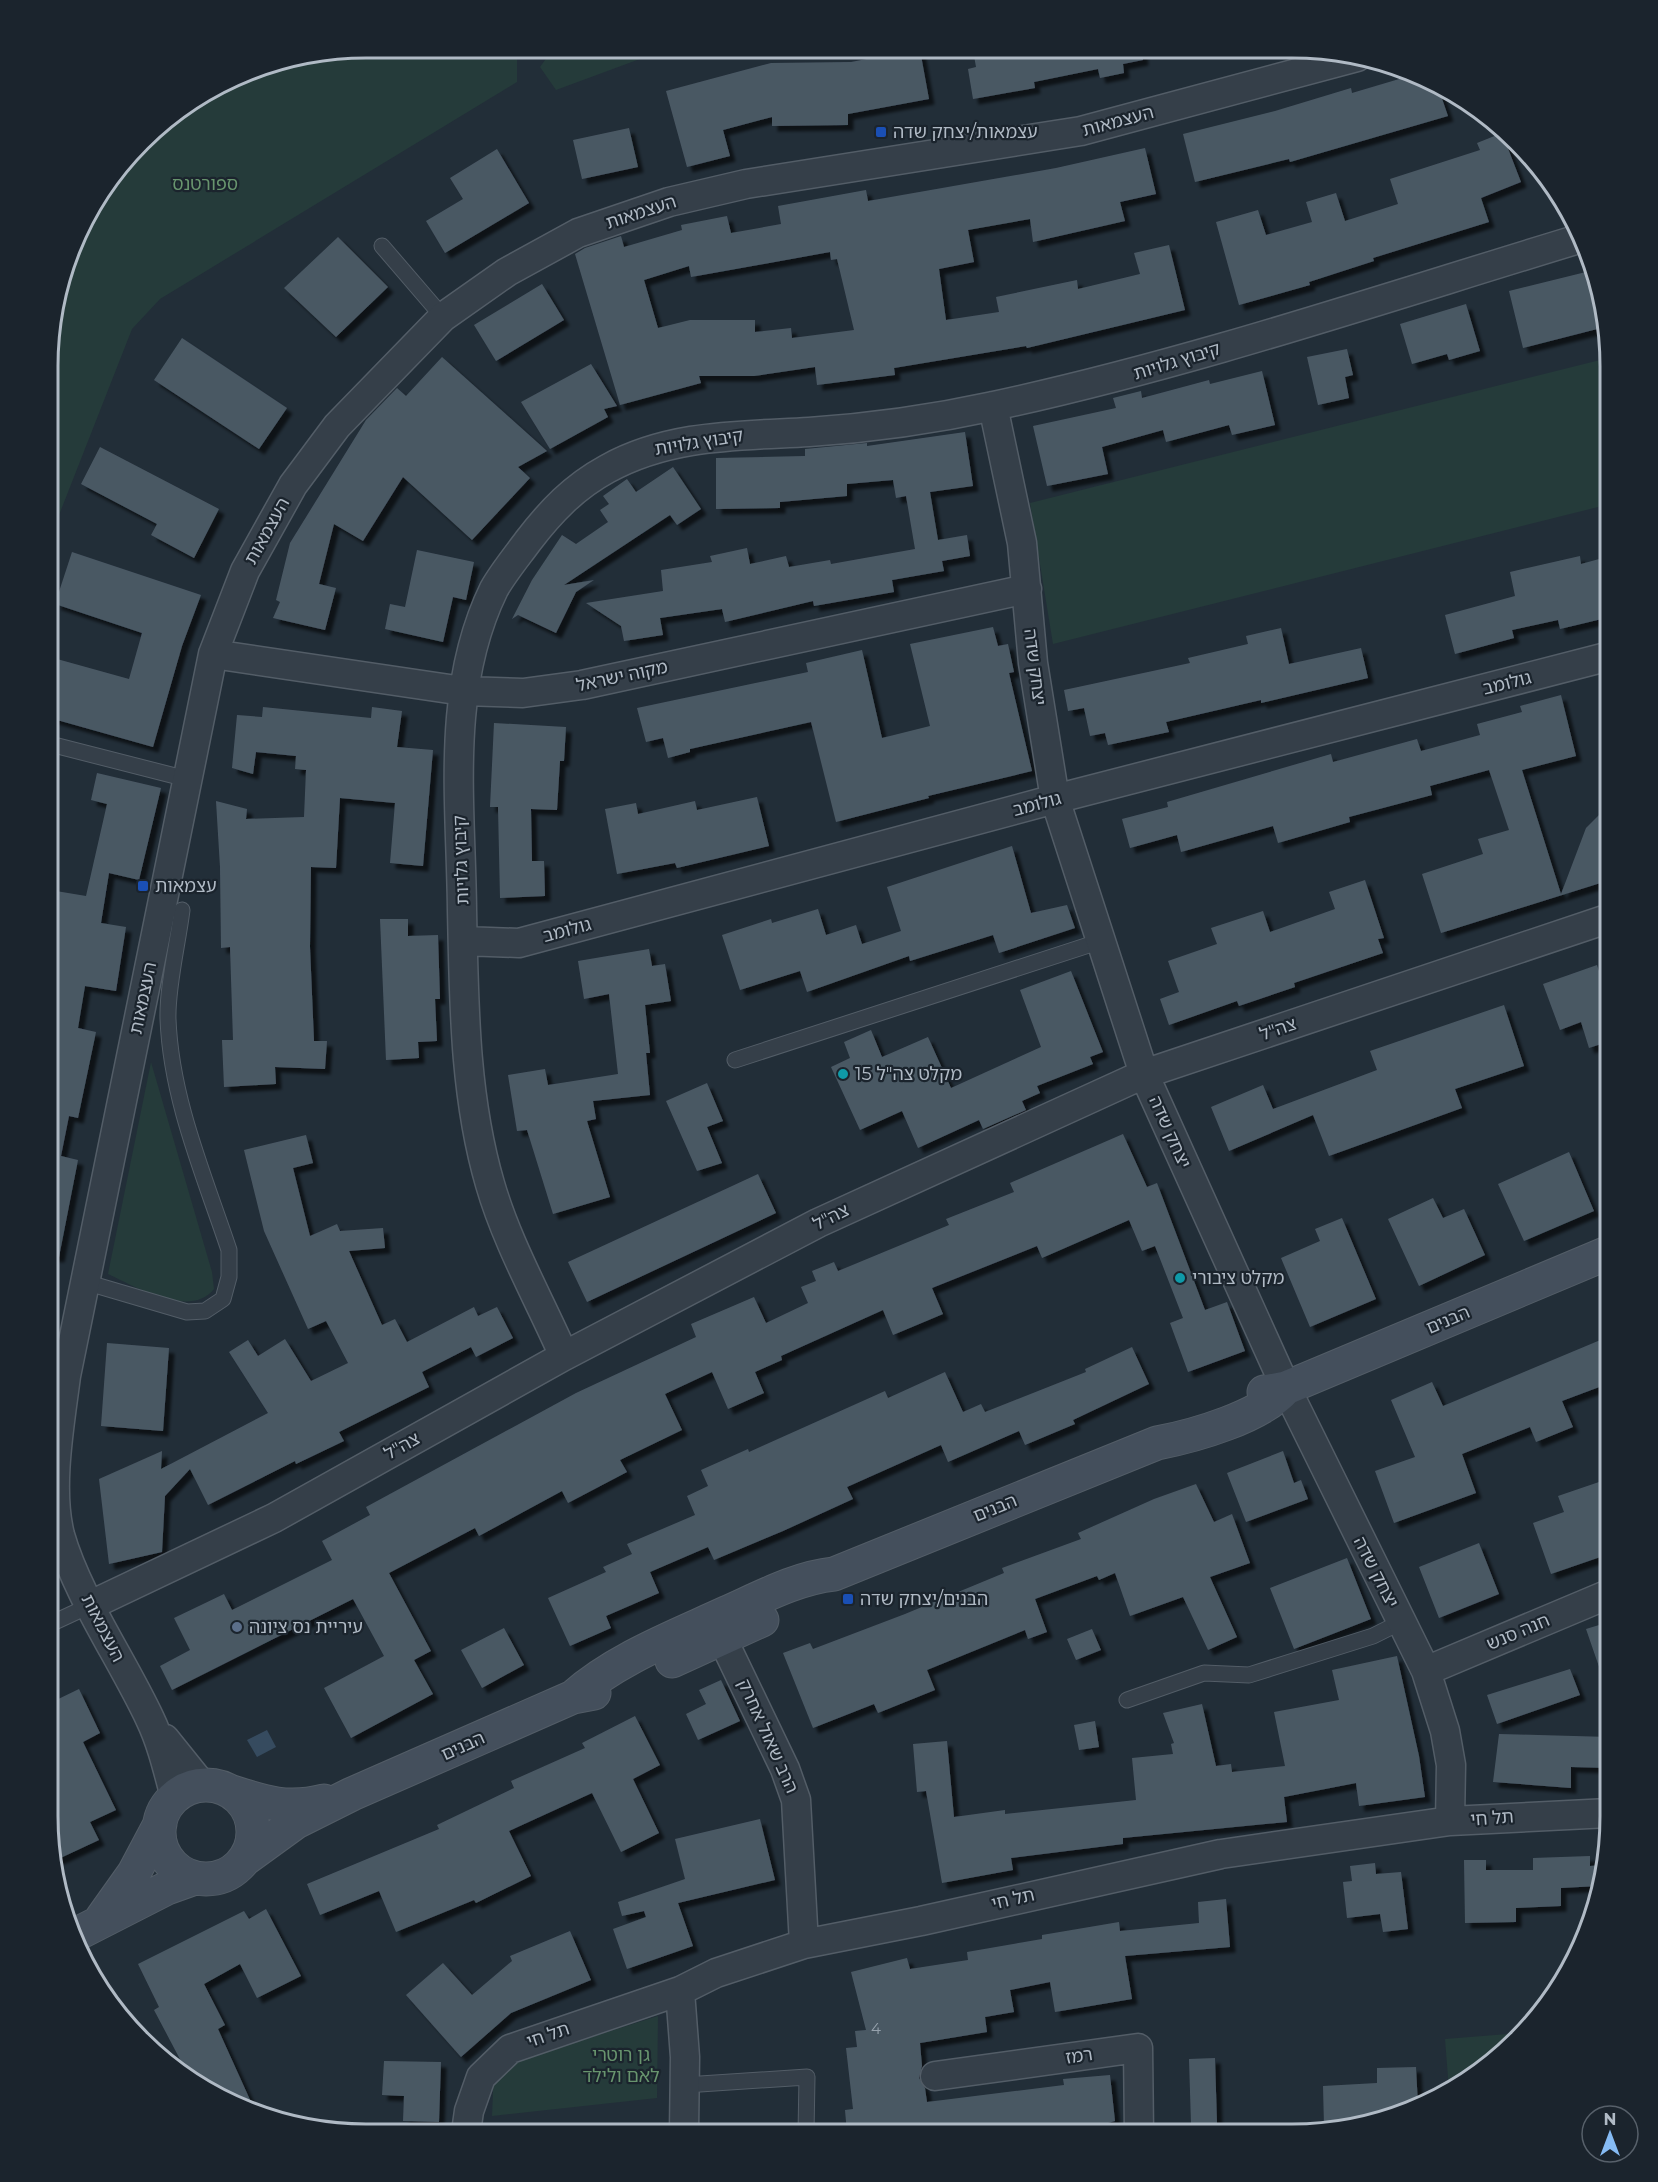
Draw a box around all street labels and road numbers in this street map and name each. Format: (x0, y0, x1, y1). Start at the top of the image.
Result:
street label: העצמאות (1080, 101, 1156, 141)
street label: העצמאות (603, 190, 679, 234)
street label: קיבוץ גלויות (1131, 337, 1223, 385)
street label: קיבוץ גלויות (653, 424, 745, 460)
street label: העצמאות (240, 494, 294, 568)
street label: יצחק שדה (1019, 627, 1051, 707)
street label: מקוה ישראל (574, 656, 670, 696)
street label: גולומב (1480, 666, 1534, 700)
street label: גולומב (1010, 787, 1064, 821)
street label: קיבוץ גלויות (448, 815, 474, 905)
street label: גולומב (540, 913, 594, 947)
street label: העצמאות (125, 960, 161, 1036)
street label: צה"ל (1257, 1013, 1299, 1045)
street label: יצחק שדה (1144, 1092, 1196, 1172)
street label: צה"ל (809, 1199, 853, 1235)
street label: הבנים (1423, 1301, 1473, 1339)
street label: צה"ל (380, 1427, 424, 1465)
street label: הבנים (970, 1489, 1020, 1527)
street label: יצחק שדה (1349, 1533, 1403, 1611)
street label: העצמאות (77, 1590, 129, 1666)
street label: חנה סנש (1483, 1609, 1553, 1655)
street label: הרב שאול אחרק (733, 1675, 803, 1797)
street label: הבנים (438, 1727, 488, 1765)
street label: תל חי (1469, 1806, 1515, 1830)
street label: תל חי (989, 1883, 1037, 1915)
street label: תל חי (524, 2018, 572, 2052)
street label: רמז (1064, 2043, 1094, 2069)

